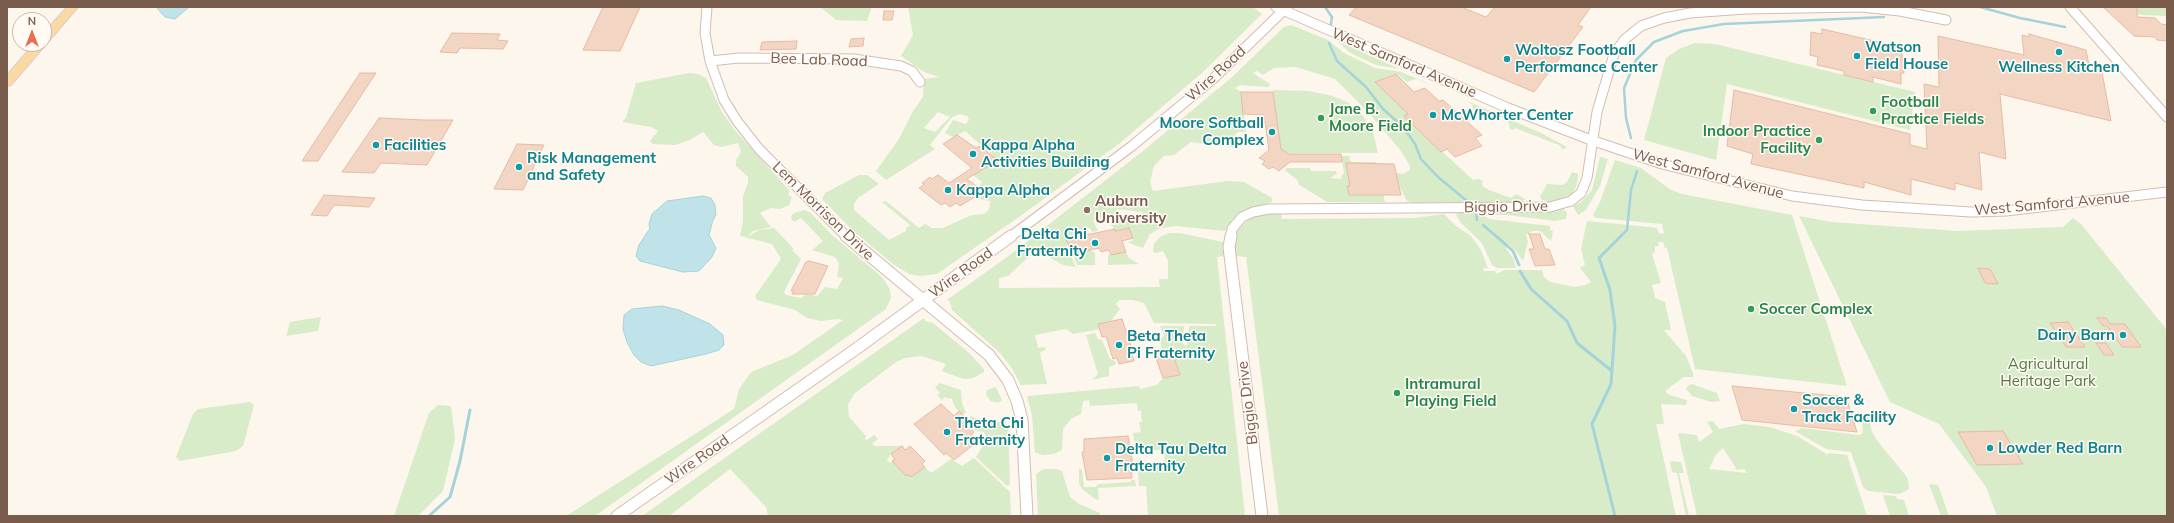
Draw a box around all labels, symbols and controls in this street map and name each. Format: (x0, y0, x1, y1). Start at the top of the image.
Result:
north arrow (12, 12, 52, 52)
text: N (28, 14, 36, 28)
street label: West Samford Avenue (1329, 24, 1479, 102)
place label: Watson Field House (1865, 38, 1948, 73)
place label: Woltosz Football Performance Center (1515, 41, 1658, 76)
street label: Wire Road (1182, 42, 1250, 106)
marker: Wellness Kitchen (2054, 47, 2064, 57)
street label: Bee Lab Road (770, 49, 868, 71)
marker: Watson Field House (1852, 51, 1862, 61)
marker: Woltosz Football Performance Center (1502, 54, 1512, 64)
place label: Wellness Kitchen (1998, 58, 2120, 76)
place label: Football Practice Fields (1881, 93, 1984, 128)
place label: Jane B. Moore Field (1329, 100, 1412, 135)
place label: McWhorter Center (1441, 106, 1573, 124)
marker: Football Practice Fields (1868, 106, 1878, 116)
marker: McWhorter Center (1428, 110, 1438, 120)
marker: Jane B. Moore Field (1316, 113, 1326, 123)
place label: Moore Softball Complex (1159, 114, 1264, 149)
place label: Indoor Practice Facility (1703, 122, 1811, 157)
marker: Moore Softball Complex (1267, 127, 1277, 137)
marker: Indoor Practice Facility (1814, 135, 1824, 145)
place label: Facilities (384, 136, 446, 154)
place label: Kappa Alpha Activities Building (981, 136, 1110, 171)
marker: Facilities (371, 140, 381, 150)
street label: West Samford Avenue (1630, 145, 1786, 203)
place label: Risk Management and Safety (527, 149, 656, 184)
marker: Kappa Alpha Activities Building (968, 149, 978, 159)
street label: Lem Morrison Drive (768, 158, 878, 264)
marker: Risk Management and Safety (514, 162, 524, 172)
place label: Kappa Alpha (956, 181, 1050, 199)
marker: Kappa Alpha (943, 185, 953, 195)
street label: West Samford Avenue (1974, 188, 2130, 220)
place label: Auburn University (1095, 192, 1166, 227)
street label: Biggio Drive (1464, 197, 1548, 217)
marker: Auburn University (1082, 205, 1092, 215)
place label: Delta Chi Fraternity (1017, 225, 1087, 260)
marker: Delta Chi Fraternity (1090, 238, 1100, 248)
street label: Wire Road (926, 244, 996, 302)
place label: Soccer Complex (1759, 300, 1872, 318)
marker: Soccer Complex (1746, 304, 1756, 314)
place label: Dairy Barn (2037, 326, 2115, 344)
place label: Beta Theta Pi Fraternity (1127, 327, 1215, 362)
marker: Dairy Barn (2118, 330, 2128, 340)
marker: Beta Theta Pi Fraternity (1114, 340, 1124, 350)
park label: Agricultural Heritage Park (2000, 355, 2096, 390)
street label: Biggio Drive (1234, 360, 1262, 446)
place label: Intramural Playing Field (1405, 375, 1497, 410)
marker: Intramural Playing Field (1392, 388, 1402, 398)
place label: Soccer & Track Facility (1802, 391, 1896, 426)
marker: Soccer & Track Facility (1789, 404, 1799, 414)
place label: Theta Chi Fraternity (955, 414, 1025, 449)
marker: Theta Chi Fraternity (942, 427, 952, 437)
street label: Wire Road (661, 431, 733, 489)
place label: Lowder Red Barn (1998, 439, 2122, 457)
place label: Delta Tau Delta Fraternity (1115, 440, 1227, 475)
marker: Lowder Red Barn (1985, 443, 1995, 453)
marker: Delta Tau Delta Fraternity (1102, 453, 1112, 463)

